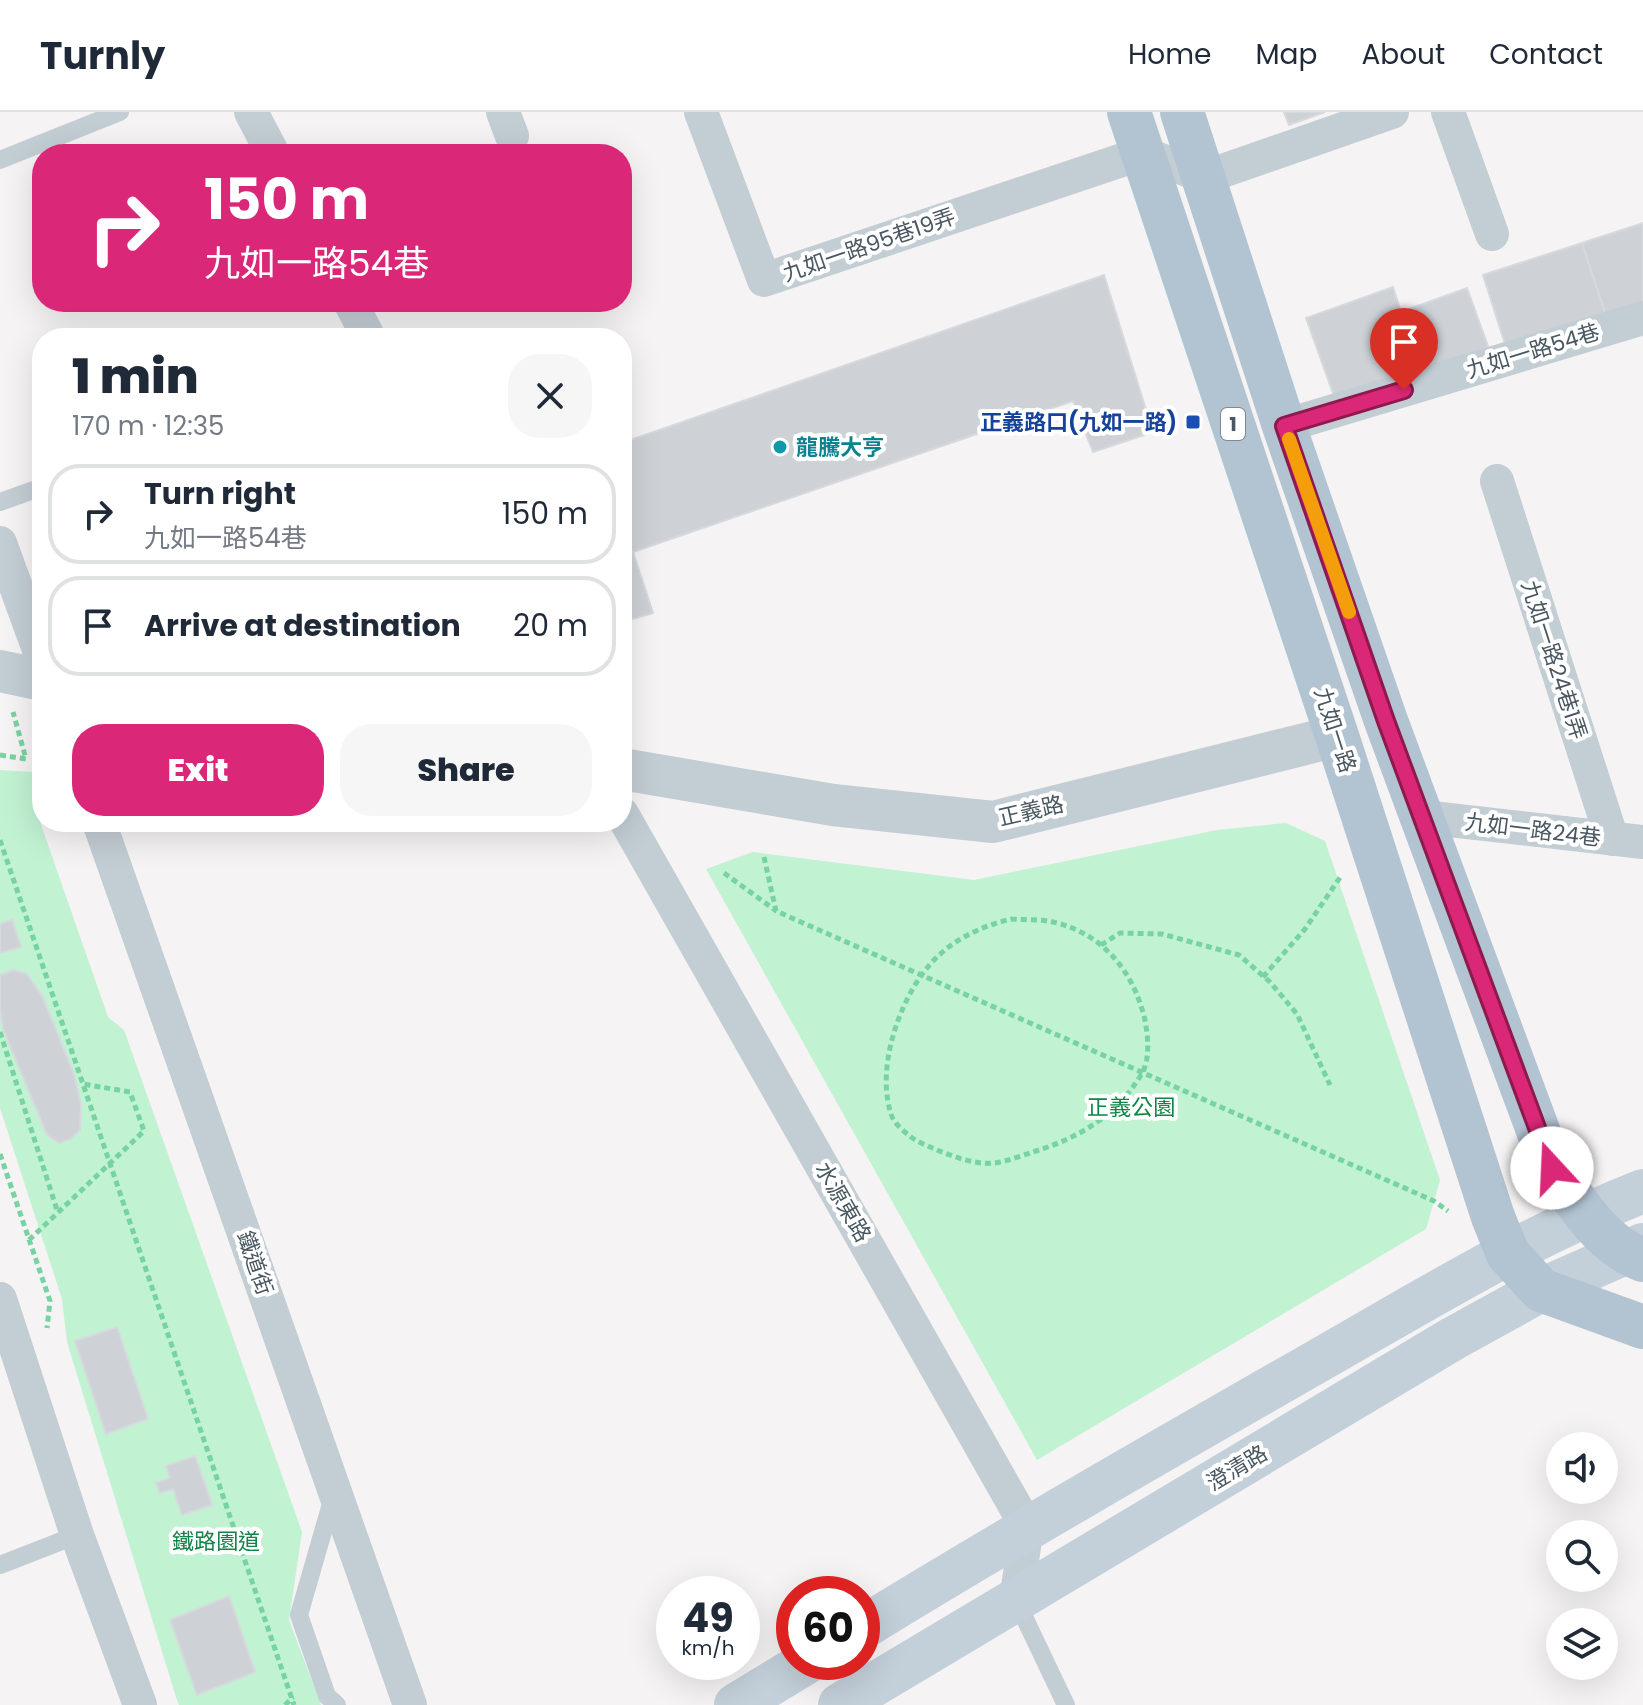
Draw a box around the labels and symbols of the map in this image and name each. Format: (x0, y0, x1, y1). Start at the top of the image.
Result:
street label: 九如一路95巷19弄 (779, 201, 959, 289)
pin (1370, 308, 1438, 390)
street label: 九如一路54巷 (1463, 316, 1603, 386)
place label: 正義路口(九如一路) (980, 407, 1177, 438)
road number: 1 (1221, 408, 1245, 440)
marker: 正義路口(九如一路) (1184, 413, 1202, 431)
place label: 龍騰大亨 (796, 432, 884, 463)
marker: 龍騰大亨 (771, 438, 789, 456)
street label: 九如一路24巷1弄 (1514, 576, 1594, 744)
street label: 九如一路 (1307, 683, 1363, 777)
street label: 正義路 (995, 788, 1067, 834)
street label: 九如一路24巷 (1463, 806, 1603, 854)
park label: 正義公園 (1087, 1092, 1175, 1123)
position arrow (1510, 1126, 1594, 1210)
street label: 水源東路 (808, 1156, 878, 1248)
street label: 鐵道街 (230, 1227, 280, 1299)
street label: 澄清路 (1201, 1438, 1273, 1498)
park label: 鐵路園道 (172, 1526, 260, 1557)
speed limit sign: 60 (776, 1576, 880, 1680)

